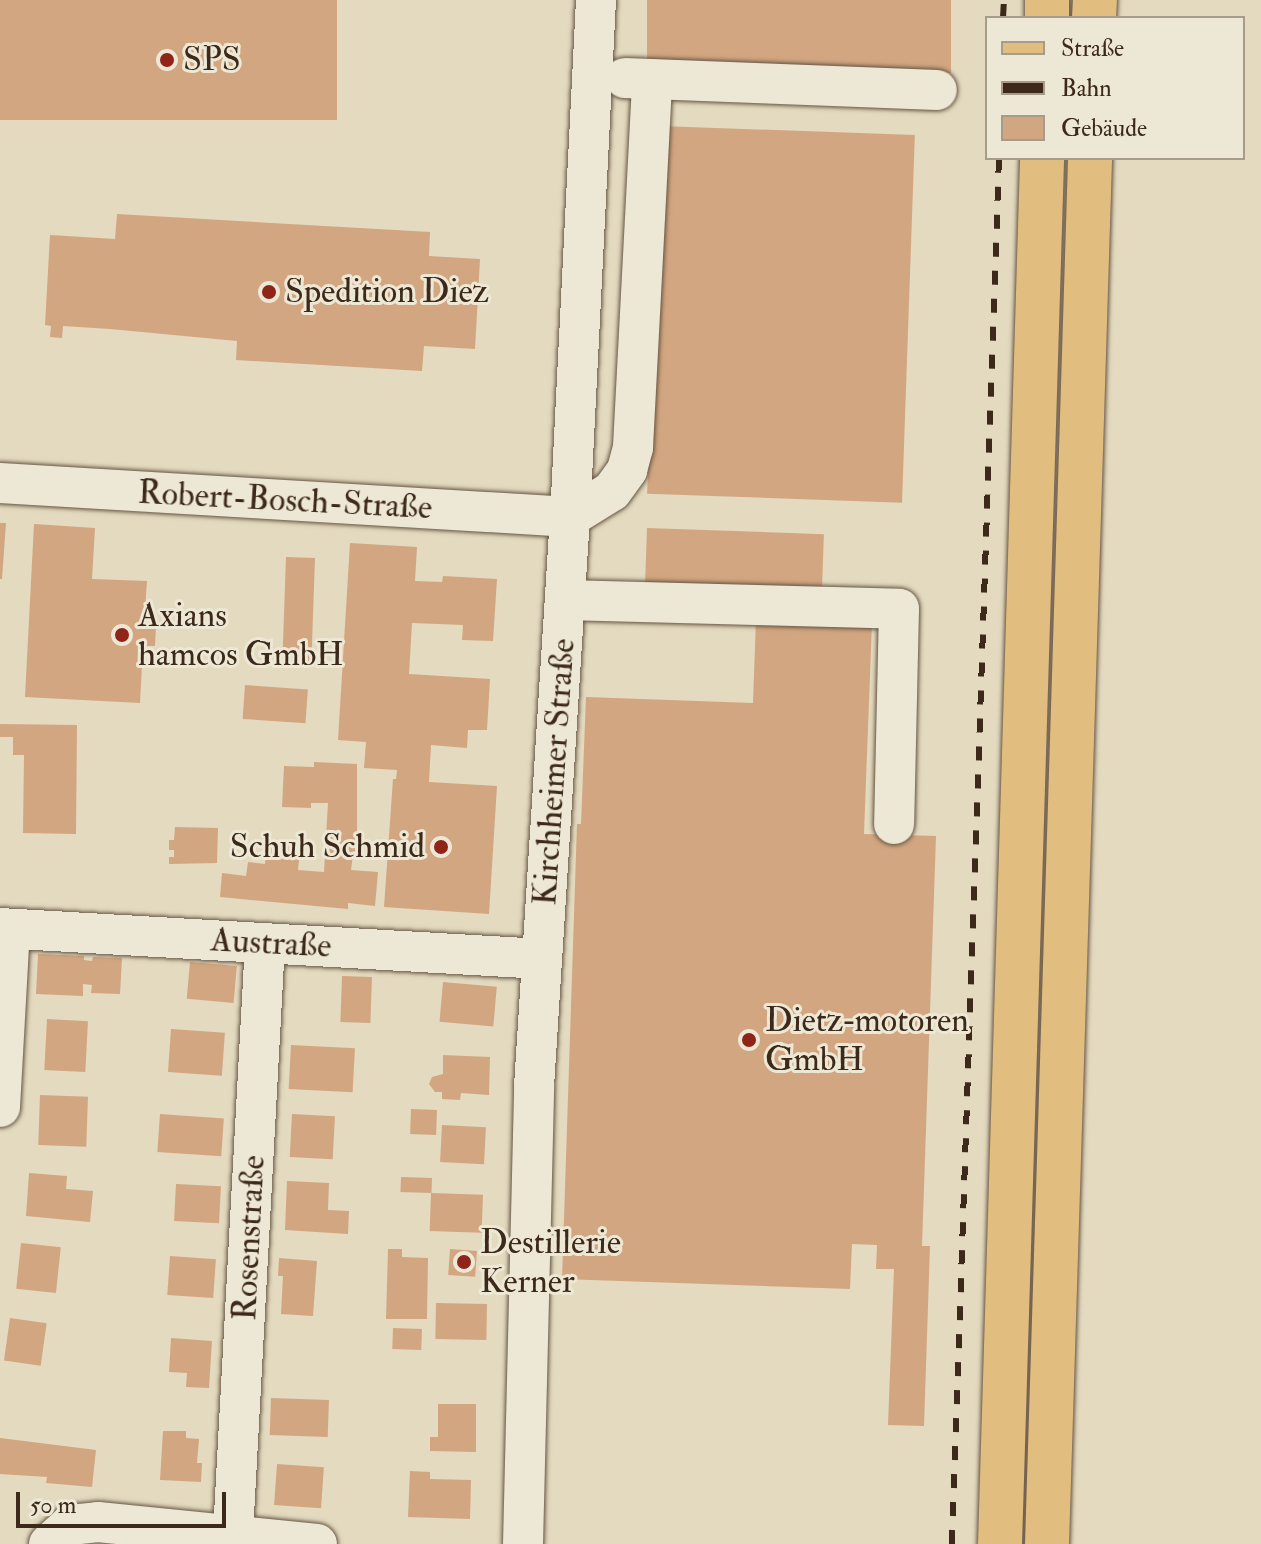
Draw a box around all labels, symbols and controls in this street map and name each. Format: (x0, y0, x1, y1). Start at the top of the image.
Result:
legend (985, 16, 1245, 160)
text: Straße (1061, 33, 1124, 64)
place label: SPS (183, 40, 241, 80)
marker: SPS (158, 51, 176, 69)
text: Bahn (1061, 73, 1112, 104)
text: Gebäude (1061, 113, 1147, 144)
place label: Spedition Diez (285, 272, 489, 312)
marker: Spedition Diez (260, 283, 278, 301)
street label: Robert-Bosch-Straße (137, 472, 433, 528)
place label: Axians hamcos GmbH (138, 595, 344, 674)
marker: Axians hamcos GmbH (113, 626, 131, 644)
street label: Kirchheimer Straße (524, 637, 584, 907)
place label: Schuh Schmid (230, 827, 425, 867)
marker: Schuh Schmid (432, 838, 450, 856)
street label: Austraße (210, 919, 332, 967)
place label: Dietz‐motoren GmbH (765, 1000, 969, 1080)
marker: Dietz‐motoren GmbH (740, 1031, 758, 1049)
street label: Rosenstraße (224, 1154, 274, 1322)
place label: Destillerie Kerner (480, 1222, 621, 1302)
marker: Destillerie Kerner (455, 1253, 473, 1271)
scale bar (20, 1476, 230, 1526)
text: 50 m (30, 1490, 76, 1521)

